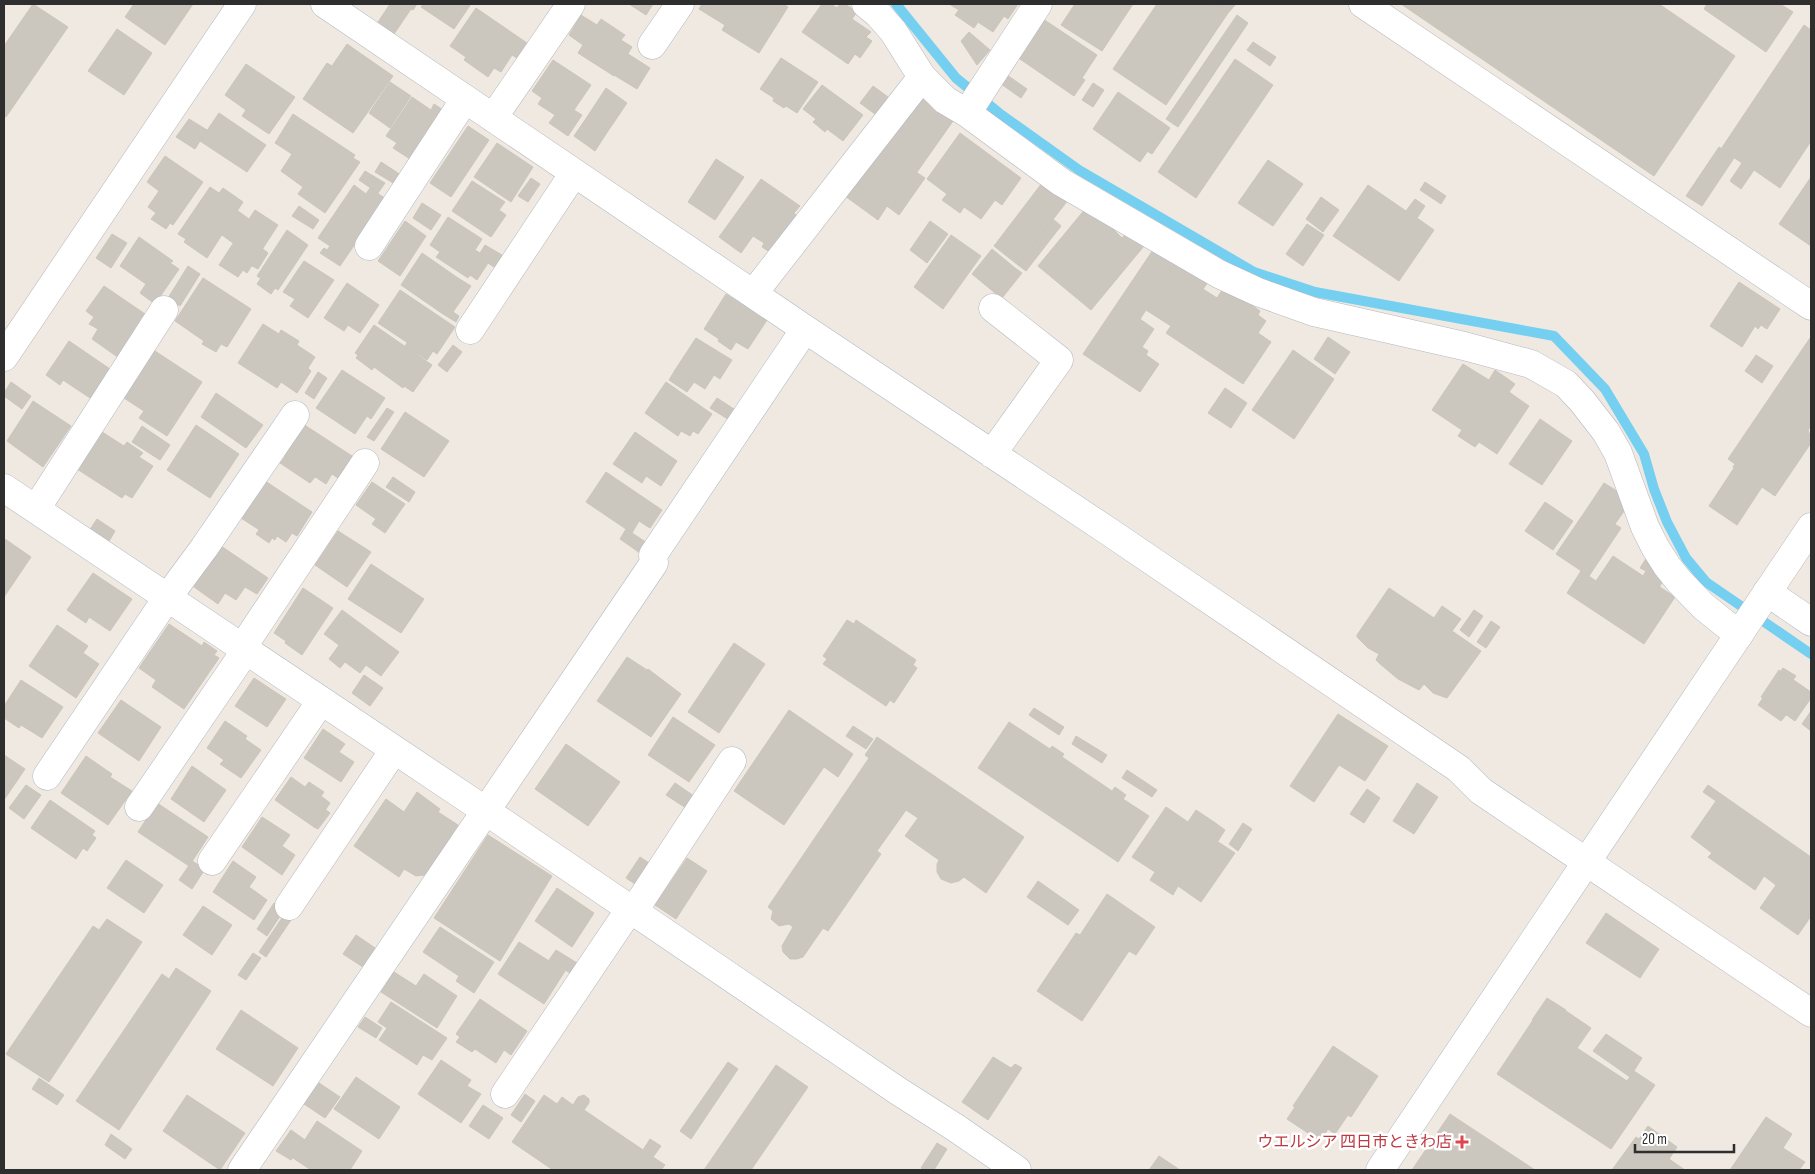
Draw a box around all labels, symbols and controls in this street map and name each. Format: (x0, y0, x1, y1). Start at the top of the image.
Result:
scale bar (1635, 1122, 1734, 1154)
text: 20 m (1642, 1130, 1667, 1149)
place label: ウエルシア 四日市ときわ店 (1257, 1133, 1452, 1152)
marker: ウエルシア 四日市ときわ店 (1456, 1136, 1468, 1148)

